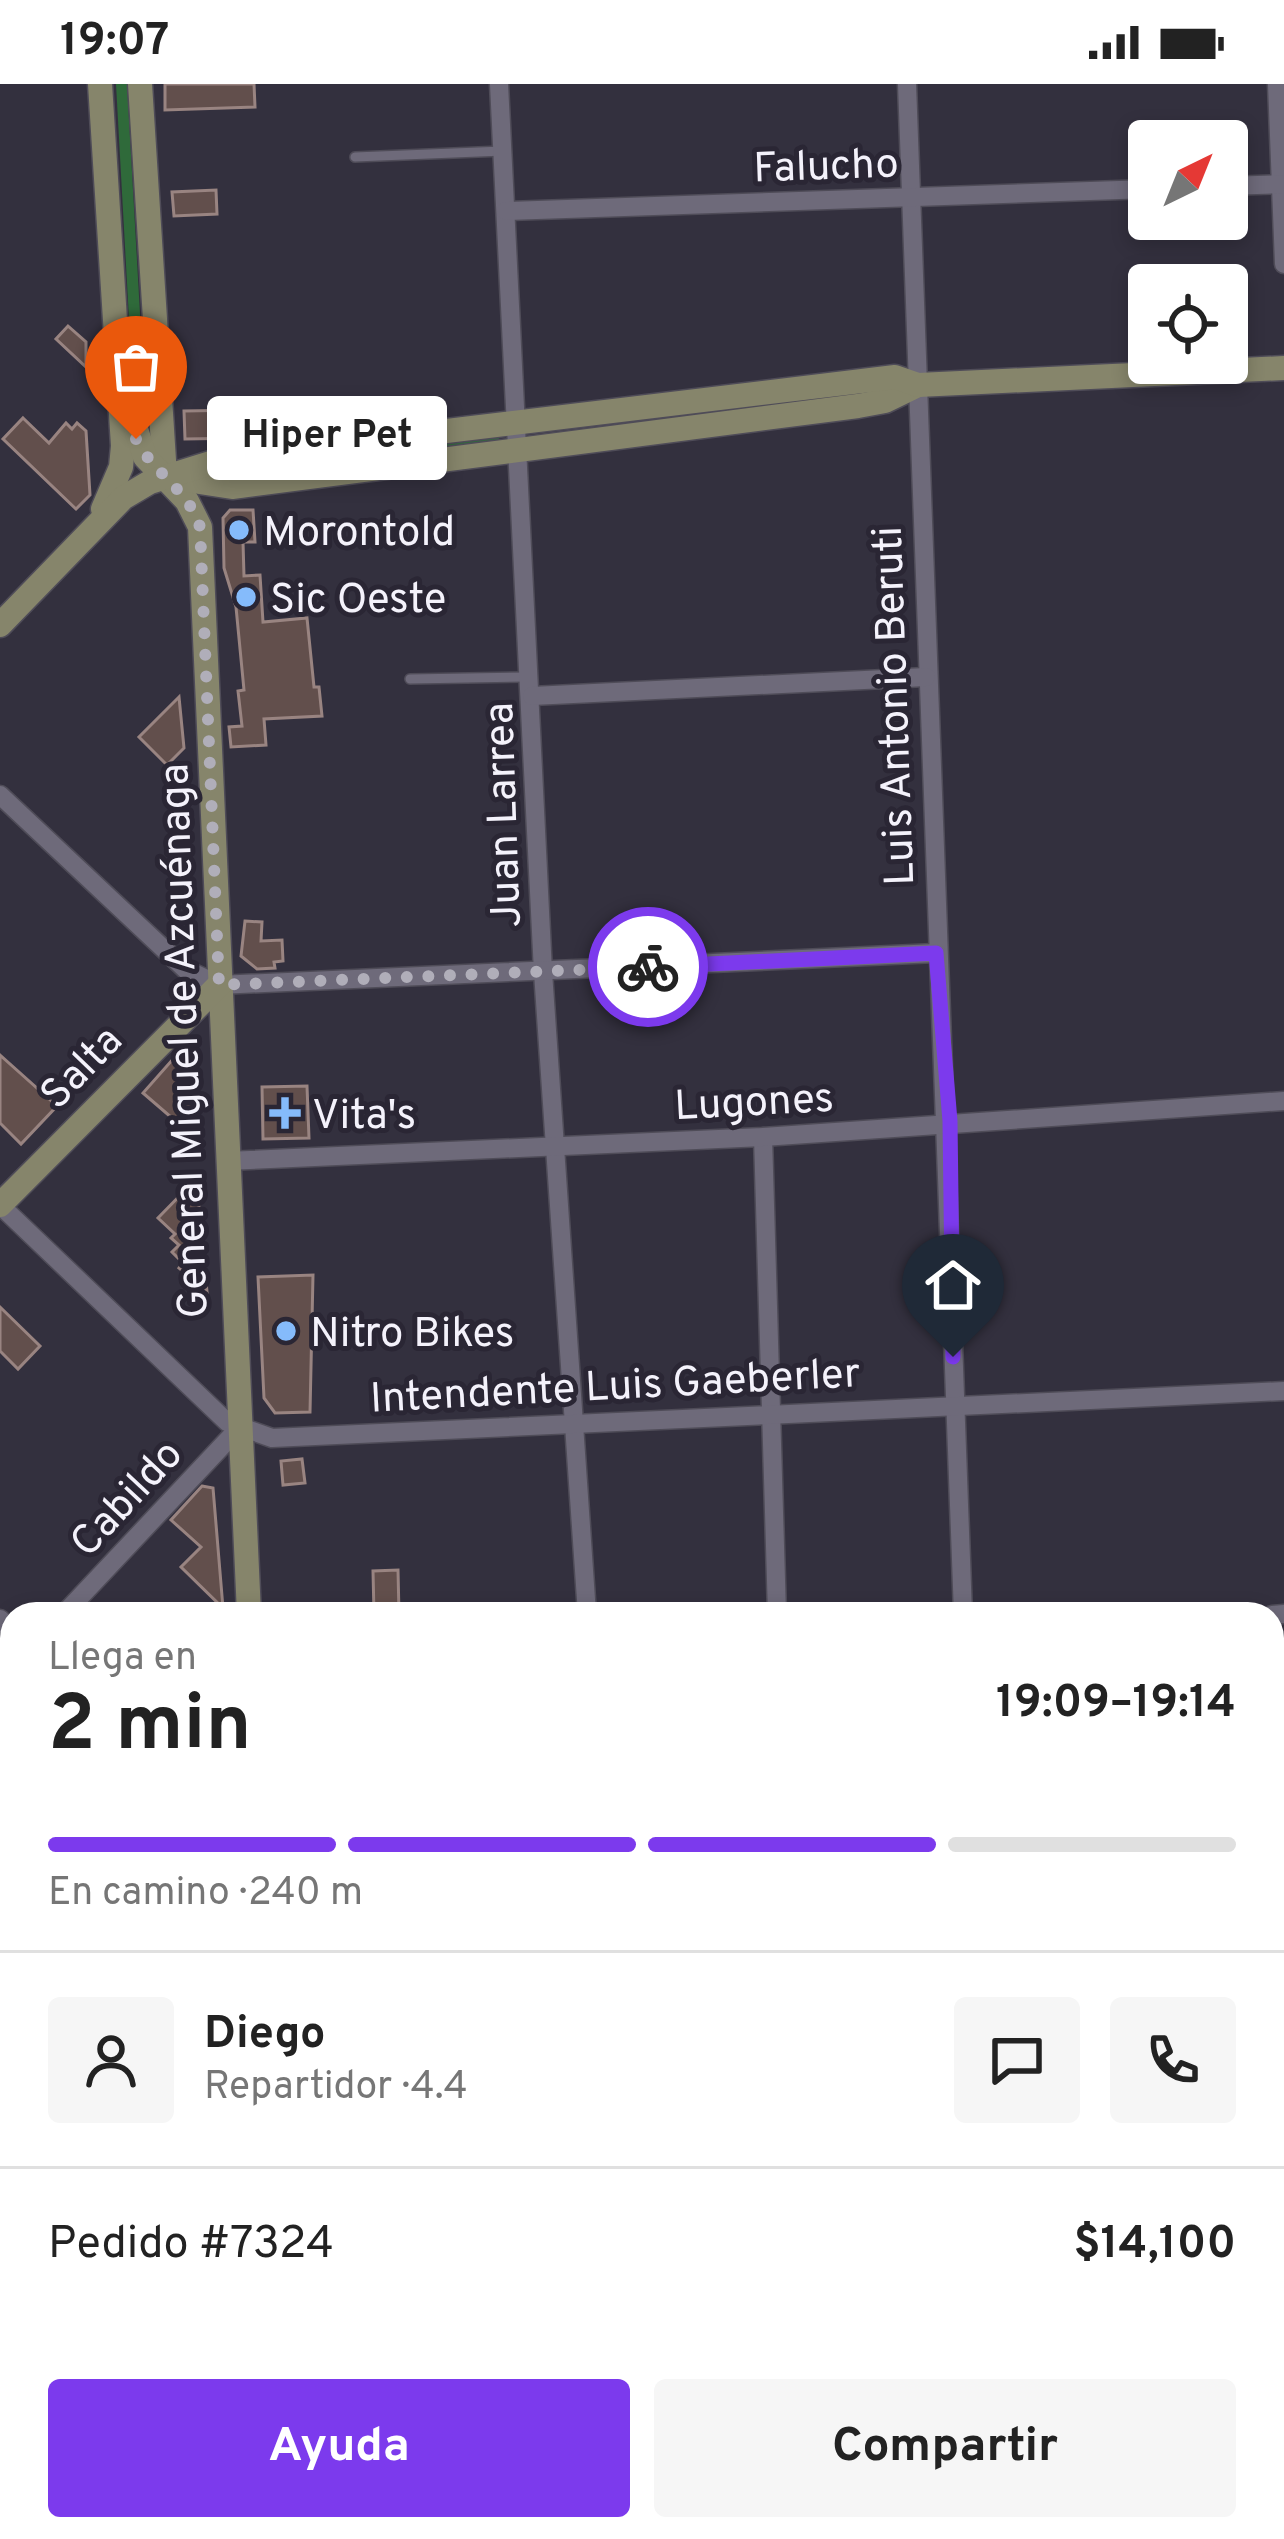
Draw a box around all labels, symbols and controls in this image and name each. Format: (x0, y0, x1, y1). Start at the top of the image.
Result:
text: 19:07 (60, 14, 169, 71)
north arrow (1128, 120, 1248, 240)
map controls (1128, 120, 1248, 384)
street label: Falucho (753, 139, 900, 198)
button: locate (1128, 264, 1248, 384)
pin (85, 316, 187, 439)
icon: bag (103, 334, 169, 400)
callout: Hiper Pet (208, 397, 448, 481)
text: Hiper Pet (241, 413, 413, 462)
place label: Morontold (263, 508, 455, 561)
marker: Morontold (226, 517, 252, 543)
street label: Luis Antonio Beruti (864, 525, 929, 887)
place label: Sic Oeste (270, 575, 446, 628)
marker: Sic Oeste (233, 584, 259, 610)
street label: Juan Larrea (475, 701, 536, 928)
street label: General Miguel de Azcuénaga (150, 762, 223, 1319)
courier (588, 907, 708, 1027)
icon: bike (615, 934, 681, 1000)
street label: Salta (31, 1016, 136, 1122)
street label: Lugones (673, 1074, 835, 1135)
place label: Vita's (312, 1091, 416, 1144)
marker: Vita's (269, 1097, 301, 1129)
pin (902, 1234, 1004, 1357)
icon: home (920, 1252, 986, 1318)
place label: Nitro Bikes (310, 1309, 514, 1362)
marker: Nitro Bikes (273, 1318, 299, 1344)
street label: Intendente Luis Gaeberler (369, 1349, 862, 1428)
street label: Cabildo (61, 1430, 196, 1570)
text: Llega en (48, 1635, 197, 1684)
text: 19:09–19:14 (996, 1676, 1236, 1733)
text: 2 min (48, 1679, 252, 1778)
text: En camino · 240 m (48, 1870, 363, 1919)
button: person (48, 1997, 174, 2123)
button: chat (954, 1997, 1080, 2123)
button: phone (1110, 1997, 1236, 2123)
text: Diego (204, 2007, 326, 2064)
text: Repartidor · 4.4 (204, 2064, 468, 2113)
text: Pedido #7324 (48, 2217, 334, 2274)
text: $14,100 (1073, 2217, 1236, 2274)
button: Ayuda (48, 2379, 630, 2517)
button: Compartir (654, 2379, 1236, 2517)

